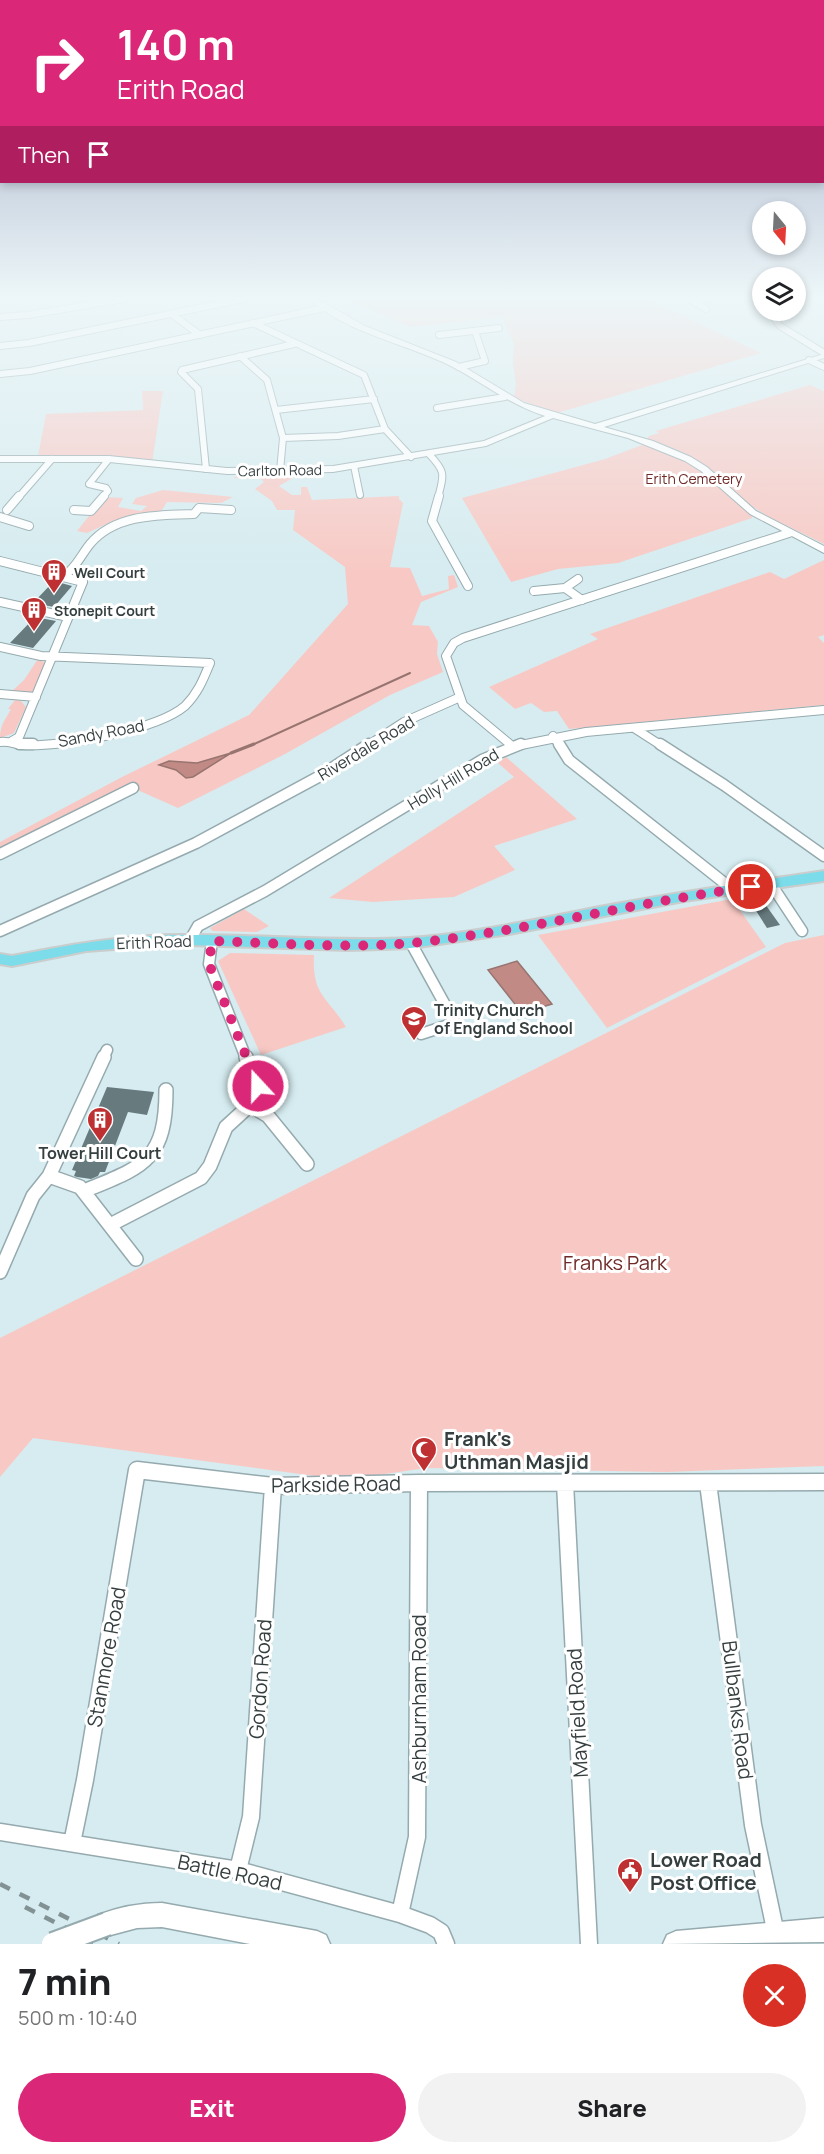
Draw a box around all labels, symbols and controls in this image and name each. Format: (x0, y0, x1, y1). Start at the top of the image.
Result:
text: 140 m (117, 15, 235, 73)
icon: right (18, 24, 96, 102)
text: Erith Road (117, 70, 245, 107)
icon: arrive (82, 138, 115, 171)
text: Then (18, 140, 70, 170)
north arrow (752, 201, 806, 255)
map controls (752, 201, 806, 321)
button: layers (752, 267, 806, 321)
street label: Carlton Road (238, 460, 322, 480)
park label: Erith Cemetery (646, 469, 743, 488)
building icon: Well Court (39, 557, 69, 595)
place label: Well Court (74, 563, 145, 582)
building icon: Stonepit Court (19, 595, 49, 633)
place label: Stonepit Court (54, 601, 155, 620)
street label: Riverdale Road (314, 710, 418, 786)
street label: Sandy Road (56, 714, 146, 752)
street label: Holly Hill Road (403, 743, 503, 815)
pin (725, 861, 776, 912)
icon: arrive (734, 870, 767, 903)
street label: Erith Road (116, 930, 192, 954)
place label: Trinity Church of England School (434, 999, 573, 1039)
school or university icon: Trinity Church of England School (399, 1004, 429, 1042)
position arrow (226, 1054, 290, 1118)
building icon: Tower Hill Court (85, 1105, 115, 1143)
place label: Tower Hill Court (39, 1142, 162, 1164)
park label: Franks Park (563, 1249, 668, 1276)
place label: Frank's Uthman Masjid (444, 1425, 589, 1475)
mosque icon: Frank's Uthman Masjid (409, 1435, 439, 1473)
street label: Parkside Road (271, 1469, 401, 1499)
street label: Stanmore Road (80, 1585, 132, 1729)
street label: Ashburnham Road (405, 1614, 432, 1784)
street label: Gordon Road (242, 1618, 278, 1740)
street label: Bullbanks Road (716, 1639, 760, 1781)
street label: Mayfield Road (560, 1648, 594, 1778)
place label: Lower Road Post Office (650, 1846, 762, 1896)
street label: Battle Road (175, 1848, 285, 1896)
public building icon: Lower Road Post Office (615, 1856, 645, 1894)
text: 7 min (18, 1957, 111, 2006)
button: close (743, 1964, 806, 2027)
text: 500 m · 10:40 (18, 2004, 137, 2031)
button: Exit (18, 2073, 406, 2142)
button: Share (418, 2073, 806, 2142)

